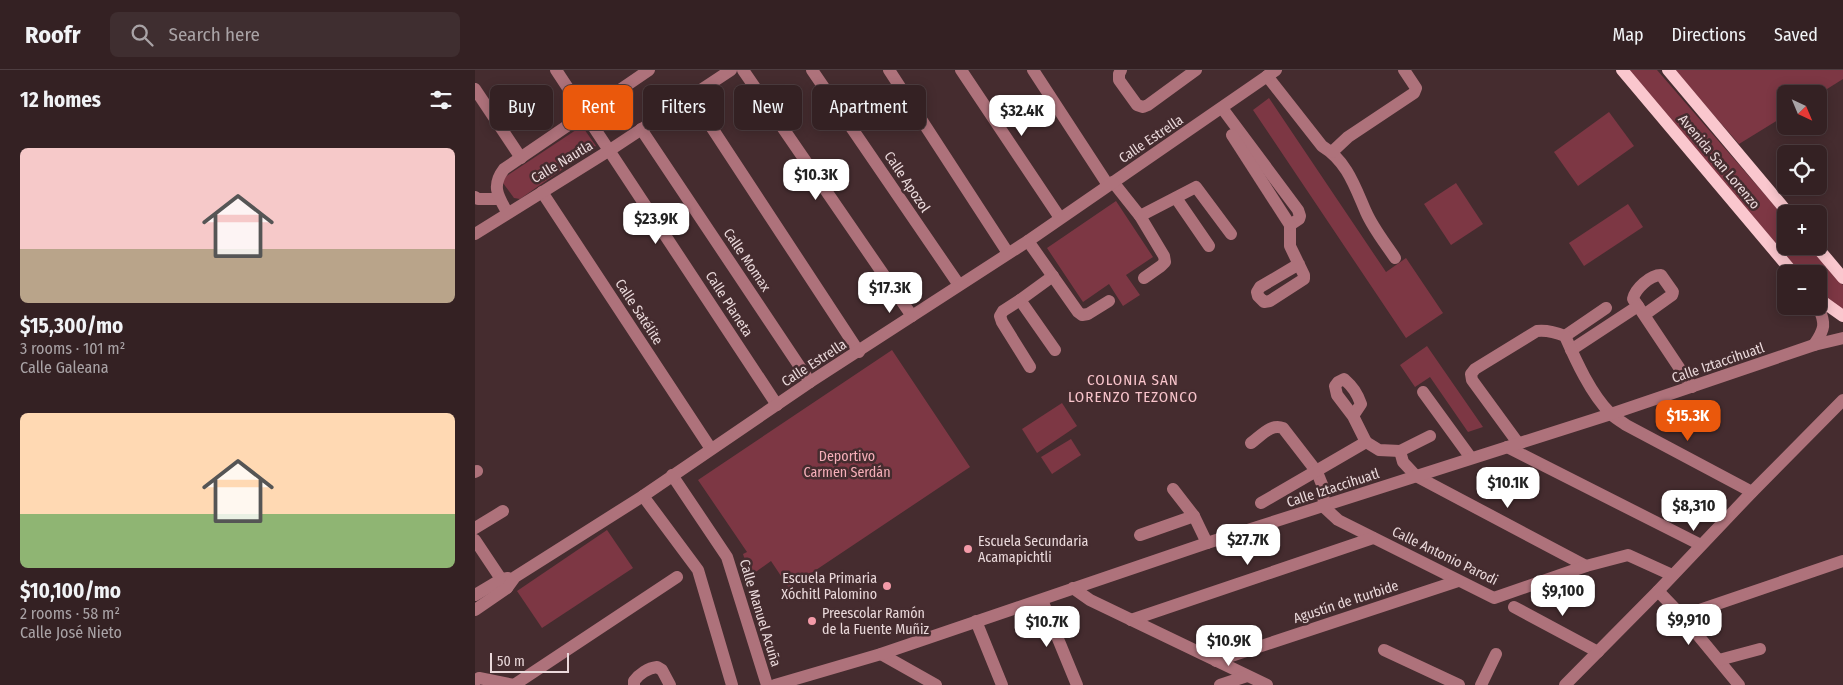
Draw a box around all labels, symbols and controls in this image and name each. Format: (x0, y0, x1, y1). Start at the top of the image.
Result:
search box (110, 12, 460, 57)
text: Roofr (25, 21, 80, 49)
icon: search (128, 21, 156, 49)
text: Search here (168, 23, 260, 46)
text: Map (1612, 24, 1644, 46)
text: Directions (1672, 24, 1746, 46)
text: Saved (1774, 24, 1818, 46)
chip: Buy (490, 85, 553, 130)
chip: Rent (563, 85, 633, 130)
chip: Filters (643, 85, 724, 130)
chip: New (734, 85, 802, 130)
chip: Apartment (812, 85, 926, 130)
north arrow (1777, 85, 1827, 135)
map controls (1777, 85, 1827, 315)
icon: filters (427, 86, 455, 114)
text: 12 homes (20, 87, 101, 113)
pin: $32.4K (981, 94, 1063, 137)
text: $32.4K (1000, 101, 1044, 120)
street label: Calle Estrella (1116, 111, 1186, 167)
street label: Avenida San Lorenzo (1674, 111, 1764, 213)
street label: Calle Nautla (528, 137, 596, 187)
button: locate (1777, 145, 1827, 195)
street label: Calle Apozol (880, 148, 934, 216)
pin: $10.3K (775, 158, 857, 201)
text: $10.3K (794, 165, 838, 184)
icon: home (193, 181, 283, 271)
pin: $23.9K (615, 202, 697, 245)
button: + (1777, 205, 1827, 255)
text: $23.9K (634, 209, 678, 228)
street label: Calle Momax (720, 225, 775, 295)
button: − (1777, 265, 1827, 315)
street label: Calle Planeta (702, 268, 756, 340)
pin: $17.3K (849, 272, 931, 314)
street label: Calle Satélite (611, 276, 667, 348)
text: $17.3K (869, 278, 911, 297)
text: $15,300/mo (20, 313, 123, 339)
street label: Calle Estrella (778, 336, 850, 390)
text: 3 rooms · 101 m² (20, 339, 125, 358)
street label: Calle Iztaccihuatl (1670, 339, 1767, 387)
text: Calle Galeana (20, 358, 109, 377)
district label: COLONIA SAN LORENZO TEZONCO (1068, 371, 1198, 406)
pin: $15.3K (1647, 400, 1729, 442)
text: $15.3K (1667, 406, 1709, 425)
icon: home (193, 446, 283, 536)
park label: Deportivo Carmen Serdán (803, 448, 891, 481)
street label: Calle Iztaccihuatl (1284, 465, 1382, 511)
pin: $10.1K (1467, 466, 1549, 509)
text: $10.1K (1487, 473, 1529, 492)
pin: $8,310 (1653, 490, 1735, 532)
text: $8,310 (1672, 496, 1716, 515)
street label: Calle Antonio Parodi (1389, 523, 1501, 589)
pin: $27.7K (1207, 524, 1289, 566)
text: $27.7K (1227, 530, 1269, 549)
place label: Escuela Secundaria Acamapichtli (978, 533, 1089, 566)
marker: Escuela Secundaria Acamapichtli (962, 543, 974, 555)
street label: Calle Manuel Acuña (736, 557, 784, 669)
place label: Escuela Primaria Xóchitl Palomino (781, 570, 877, 603)
pin: $9,100 (1522, 574, 1604, 617)
street label: Agustín de Iturbide (1291, 577, 1401, 627)
text: $10,100/mo (20, 578, 121, 604)
marker: Escuela Primaria Xóchitl Palomino (881, 580, 893, 592)
text: $9,100 (1542, 581, 1584, 600)
text: 2 rooms · 58 m² (20, 604, 120, 623)
pin: $9,910 (1648, 604, 1730, 646)
place label: Preescolar Ramón de la Fuente Muñiz (822, 605, 929, 638)
pin: $10.7K (1006, 606, 1088, 648)
text: $9,910 (1668, 610, 1710, 629)
text: $10.7K (1026, 612, 1068, 631)
marker: Preescolar Ramón de la Fuente Muñiz (806, 615, 818, 627)
text: Calle José Nieto (20, 623, 122, 642)
pin: $10.9K (1188, 624, 1270, 667)
text: $10.9K (1207, 631, 1251, 650)
scale bar (490, 650, 569, 673)
text: 50 m (497, 653, 525, 670)

